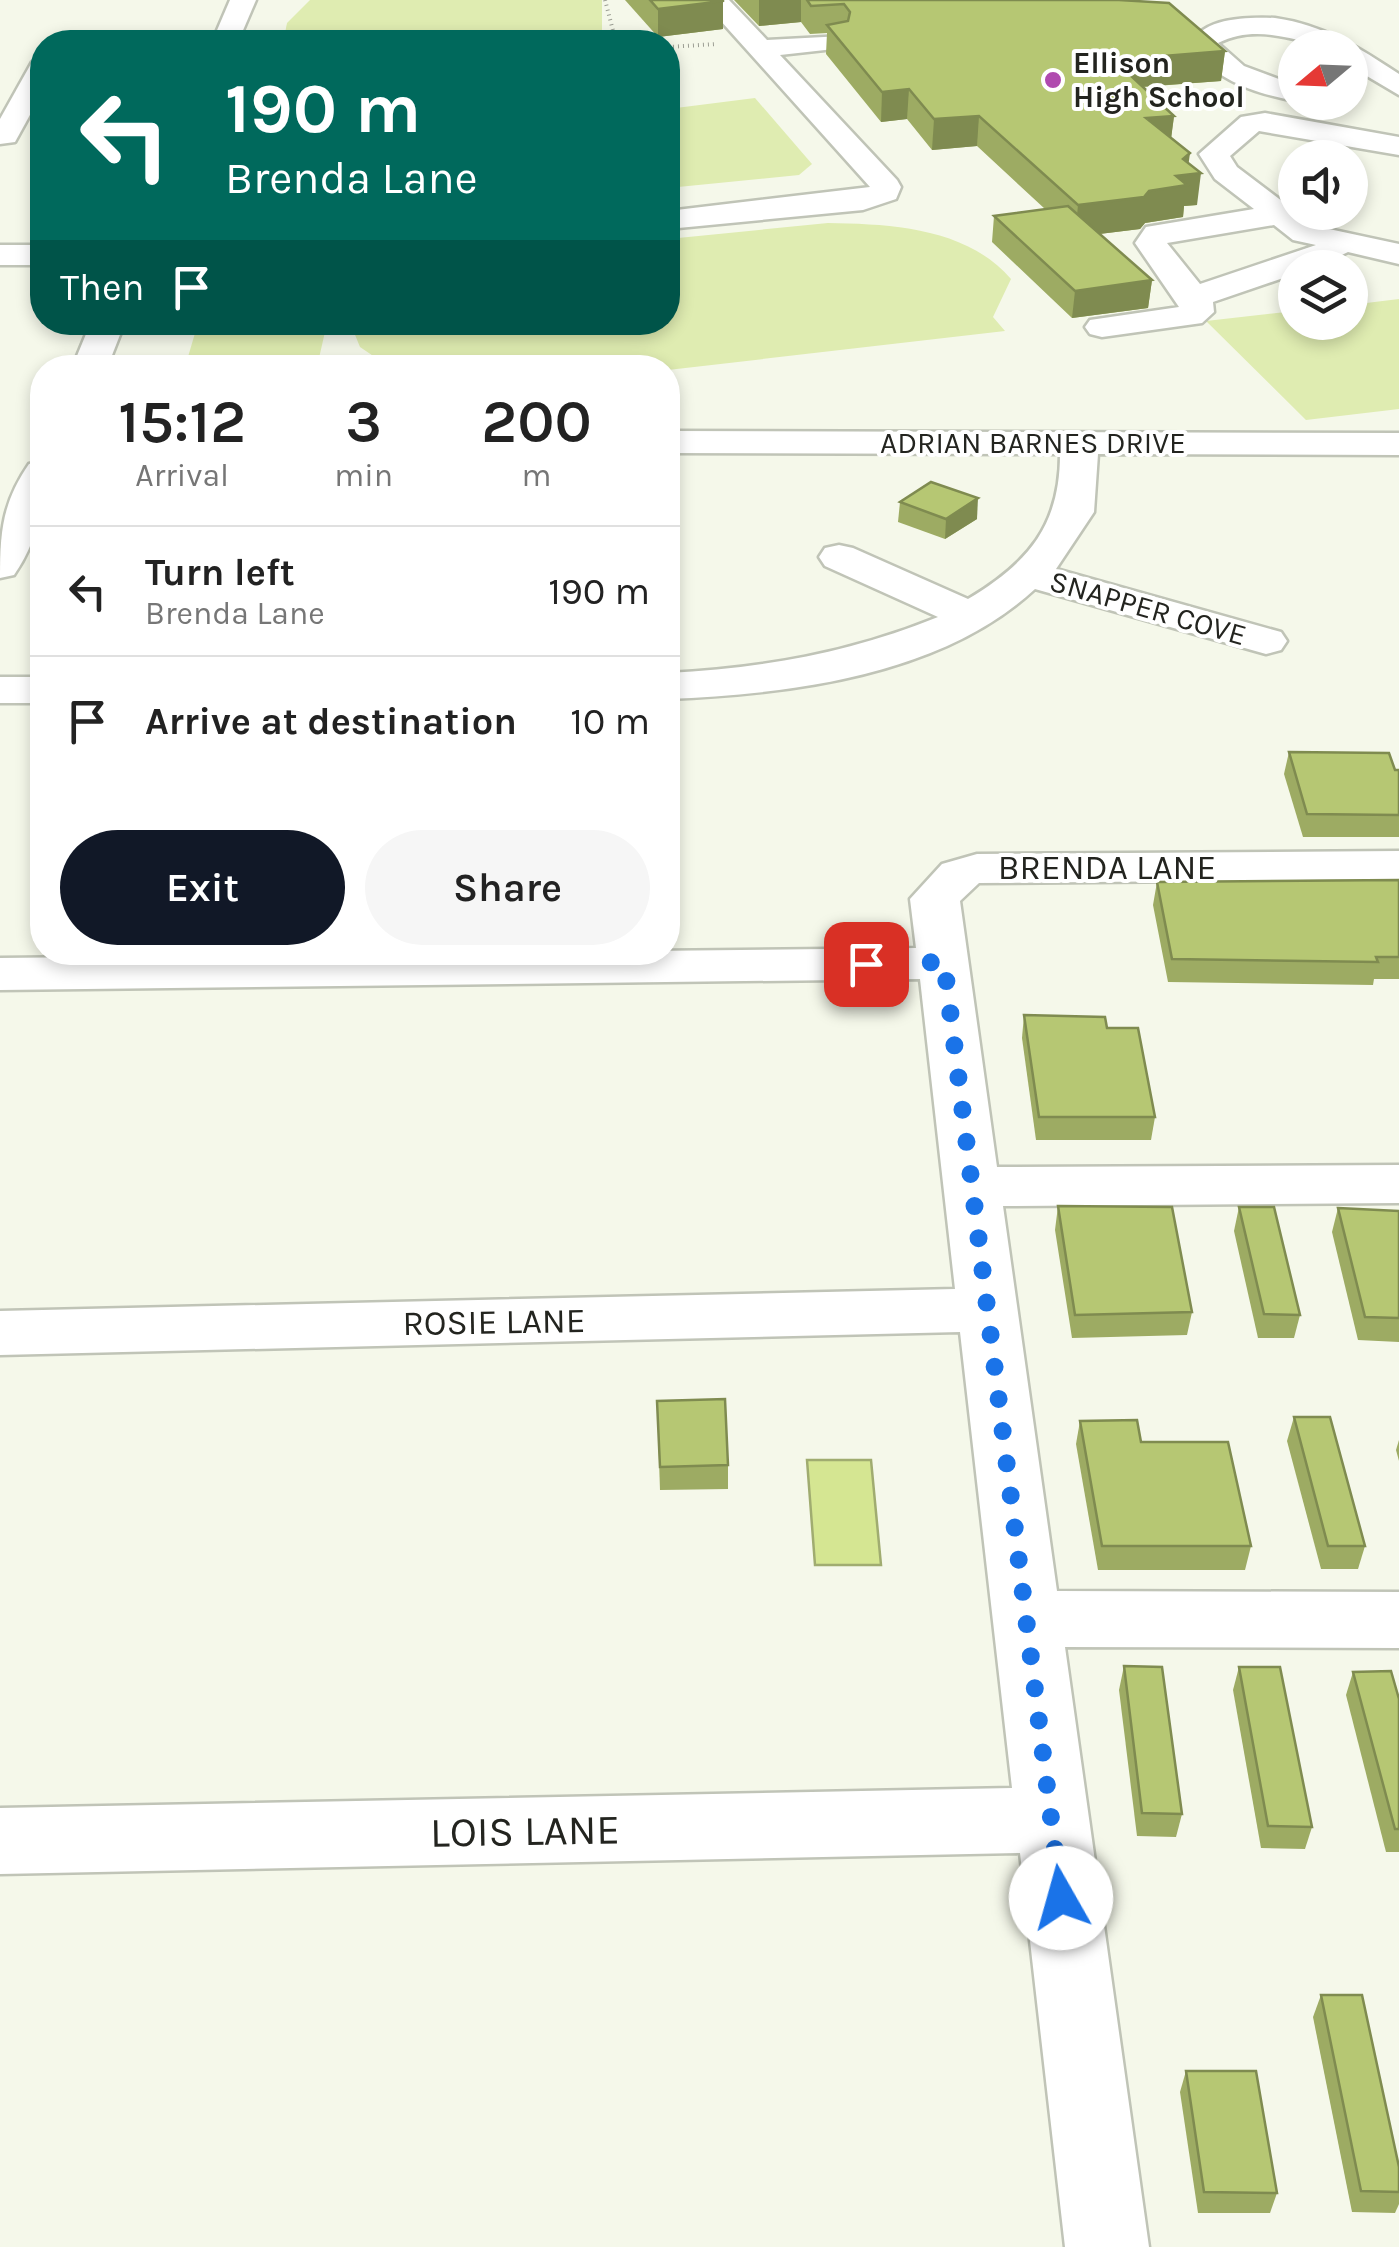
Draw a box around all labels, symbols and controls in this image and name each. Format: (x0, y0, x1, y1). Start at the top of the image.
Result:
north arrow (1278, 30, 1368, 120)
map controls (1278, 30, 1368, 340)
place label: Ellison High School (1073, 45, 1245, 115)
text: 190 m (225, 68, 421, 150)
marker: Ellison High School (1042, 69, 1064, 91)
icon: left (60, 70, 190, 200)
button: sound (1278, 140, 1368, 230)
text: Brenda Lane (225, 152, 478, 204)
button: layers (1278, 250, 1368, 340)
icon: arrive (164, 260, 219, 315)
text: Then (60, 265, 144, 310)
text: 15:12 (118, 387, 246, 457)
text: 3 (345, 387, 382, 457)
text: 200 (481, 387, 592, 457)
street label: ADRIAN BARNES DRIVE (880, 425, 1186, 461)
text: Arrival (135, 457, 229, 494)
text: min (334, 457, 393, 494)
text: m (522, 457, 552, 494)
text: Turn left (145, 550, 295, 595)
street label: SNAPPER COVE (1046, 563, 1250, 653)
icon: left (60, 564, 115, 619)
text: 190 m (548, 569, 650, 614)
text: Brenda Lane (145, 595, 325, 632)
icon: arrive (60, 694, 115, 749)
text: Arrive at destination (145, 699, 517, 744)
text: 10 m (570, 699, 650, 744)
button: Exit (60, 830, 345, 945)
button: Share (365, 830, 650, 945)
street label: BRENDA LANE (998, 847, 1216, 888)
pin (824, 922, 909, 1007)
icon: arrive (839, 937, 894, 992)
street label: ROSIE LANE (402, 1300, 586, 1344)
street label: LOIS LANE (430, 1804, 620, 1858)
position arrow (1009, 1846, 1113, 1950)

